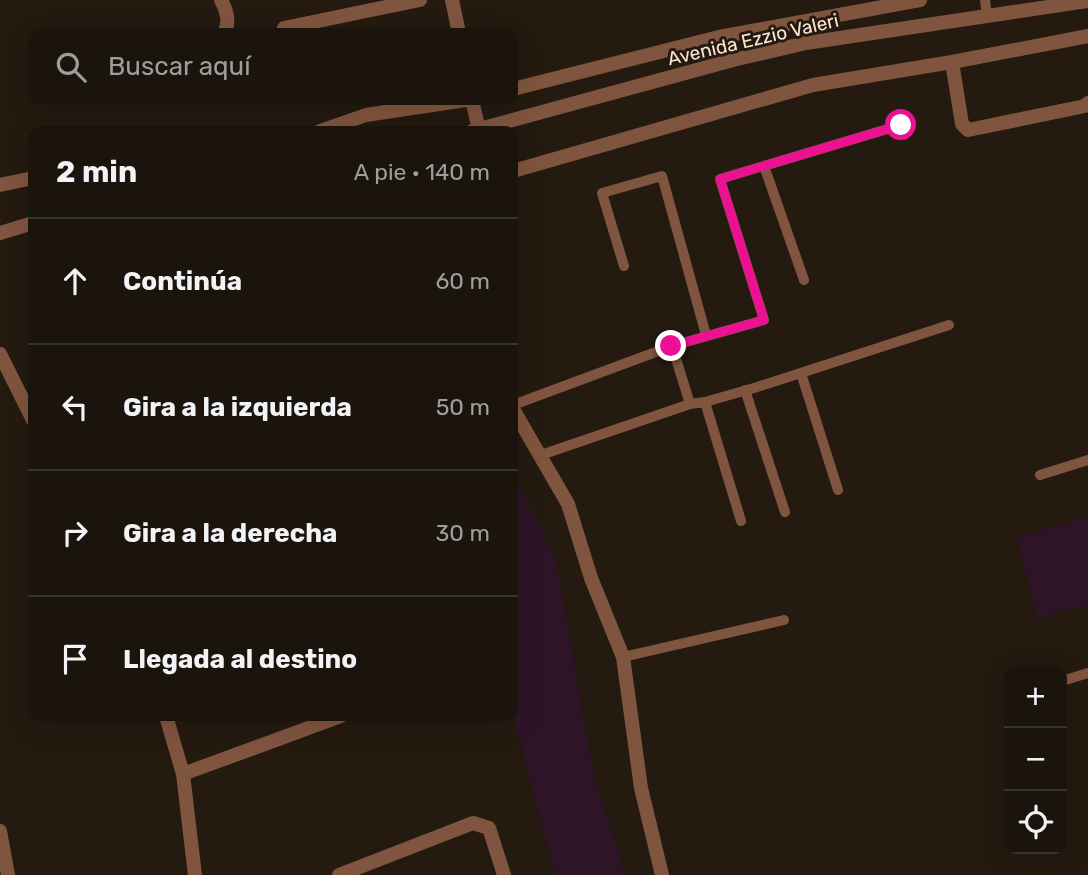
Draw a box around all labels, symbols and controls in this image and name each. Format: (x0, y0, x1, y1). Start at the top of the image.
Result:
street label: Avenida Ezzio Valeri (665, 9, 841, 70)
search box (28, 28, 518, 105)
icon: search (52, 48, 90, 86)
text: Buscar aquí (108, 51, 250, 82)
route start (885, 109, 916, 140)
text: 2 min (56, 154, 137, 190)
text: A pie · 140 m (354, 158, 490, 186)
icon: ahead (56, 262, 94, 300)
text: Continúa (123, 266, 242, 297)
text: 60 m (435, 267, 490, 295)
route end (655, 330, 686, 361)
icon: left (56, 388, 94, 426)
text: Gira a la izquierda (123, 392, 352, 423)
text: 50 m (436, 393, 490, 421)
icon: right (56, 514, 94, 552)
text: Gira a la derecha (123, 518, 337, 549)
text: 30 m (435, 519, 490, 547)
icon: arrive (56, 640, 94, 678)
text: Llegada al destino (123, 644, 357, 675)
map controls (1004, 665, 1067, 854)
button: + (1004, 665, 1067, 728)
button: − (1004, 728, 1067, 791)
button: locate (1004, 791, 1067, 854)

